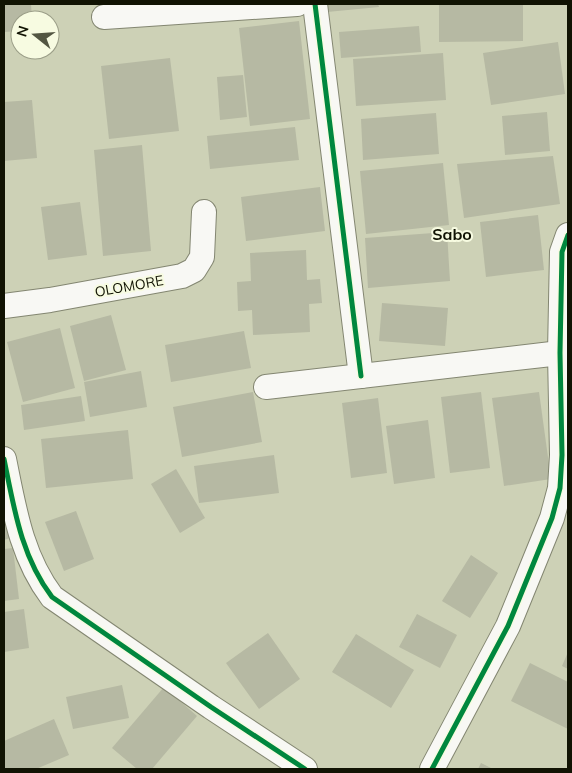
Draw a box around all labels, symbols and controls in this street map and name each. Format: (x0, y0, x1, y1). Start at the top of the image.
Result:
north arrow (10, 10, 60, 60)
text: N (12, 24, 33, 39)
district label: Sabo (432, 224, 472, 244)
street label: OLOMORE (93, 271, 165, 301)

